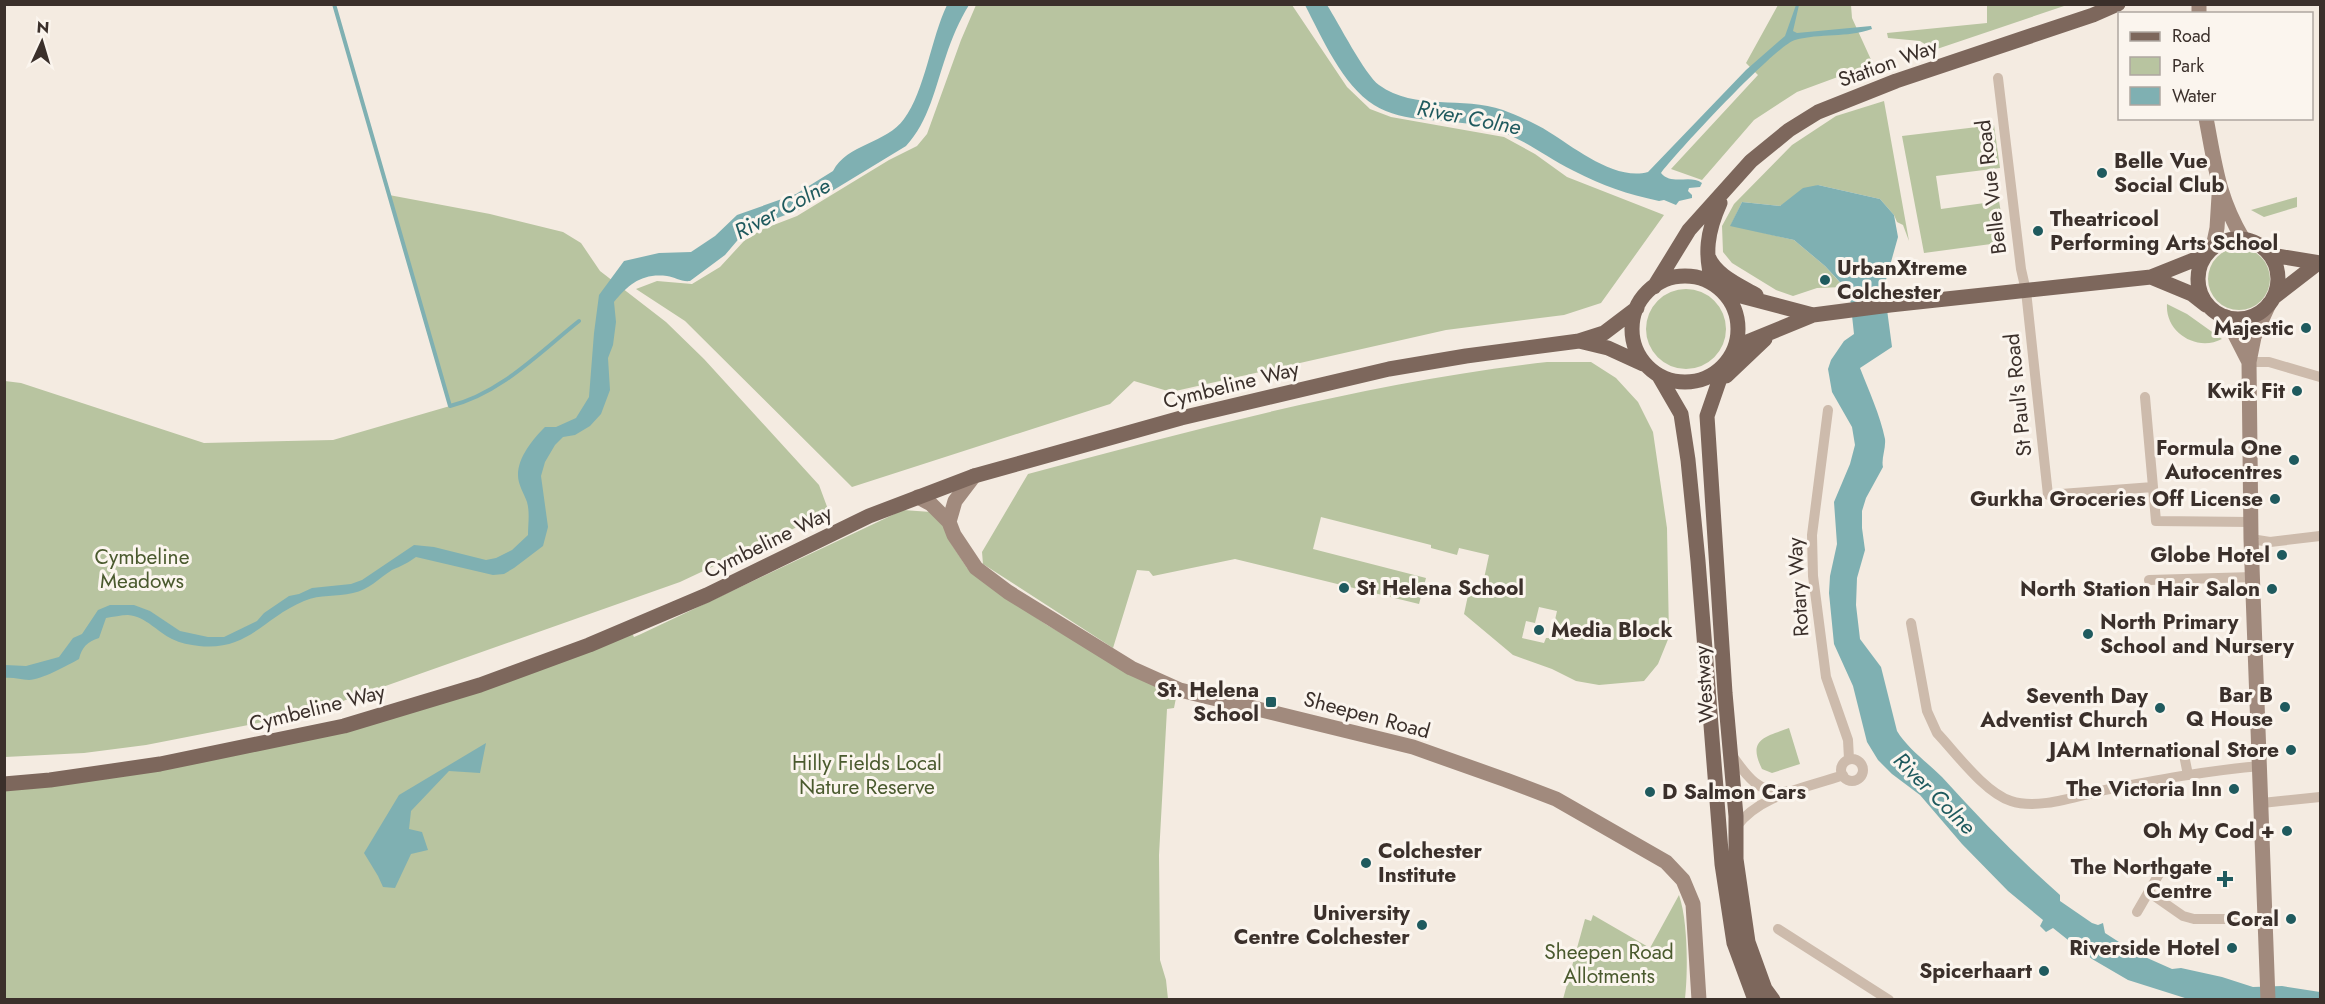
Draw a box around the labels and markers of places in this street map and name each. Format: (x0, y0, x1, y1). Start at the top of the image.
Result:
place label: Belle Vue Social Club (2114, 146, 2224, 200)
marker: Belle Vue Social Club (2095, 166, 2109, 180)
place label: Theatricool Performing Arts School (2050, 204, 2278, 258)
marker: Theatricool Performing Arts School (2031, 224, 2045, 238)
place label: UrbanXtreme Colchester (1837, 253, 1967, 307)
marker: UrbanXtreme Colchester (1818, 273, 1832, 287)
place label: Majestic (2214, 313, 2294, 343)
marker: Majestic (2299, 321, 2313, 335)
place label: Kwik Fit (2207, 376, 2285, 406)
marker: Kwik Fit (2290, 384, 2304, 398)
place label: Formula One Autocentres (2156, 433, 2282, 487)
marker: Formula One Autocentres (2287, 453, 2301, 467)
place label: Gurkha Groceries Off License (1970, 484, 2263, 514)
marker: Gurkha Groceries Off License (2268, 492, 2282, 506)
place label: Globe Hotel (2150, 540, 2270, 570)
marker: Globe Hotel (2275, 548, 2289, 562)
place label: St Helena School (1356, 573, 1524, 603)
place label: North Station Hair Salon (2020, 574, 2260, 604)
marker: St Helena School (1337, 581, 1351, 595)
marker: North Station Hair Salon (2265, 582, 2279, 596)
place label: North Primary School and Nursery (2100, 607, 2295, 661)
place label: Media Block (1551, 615, 1673, 645)
marker: Media Block (1532, 623, 1546, 637)
marker: North Primary School and Nursery (2081, 627, 2095, 641)
place label: St. Helena School (1156, 675, 1259, 729)
place label: Bar B Q House (2186, 680, 2273, 734)
place label: Seventh Day Adventist Church (1979, 681, 2149, 735)
marker: St. Helena School (1264, 695, 1278, 709)
marker: Bar B Q House (2278, 700, 2292, 714)
marker: Seventh Day Adventist Church (2153, 701, 2167, 715)
place label: JAM International Store (2045, 735, 2279, 765)
marker: JAM International Store (2284, 743, 2298, 757)
place label: The Victoria Inn (2066, 774, 2222, 804)
place label: D Salmon Cars (1662, 777, 1806, 807)
marker: The Victoria Inn (2227, 782, 2241, 796)
marker: D Salmon Cars (1643, 785, 1657, 799)
place label: Oh My Cod + (2143, 816, 2275, 846)
marker: Oh My Cod + (2280, 824, 2294, 838)
place label: Colchester Institute (1378, 836, 1482, 890)
place label: The Northgate Centre (2071, 852, 2212, 906)
marker: Colchester Institute (1359, 856, 1373, 870)
marker: The Northgate Centre (2216, 870, 2234, 888)
place label: University Centre Colchester (1234, 898, 1411, 952)
place label: Coral (2226, 904, 2279, 934)
marker: Coral (2284, 912, 2298, 926)
marker: University Centre Colchester (1415, 918, 1429, 932)
place label: Riverside Hotel (2069, 933, 2220, 963)
marker: Riverside Hotel (2225, 941, 2239, 955)
place label: Spicerhaart (1919, 956, 2032, 986)
marker: Spicerhaart (2037, 964, 2051, 978)

